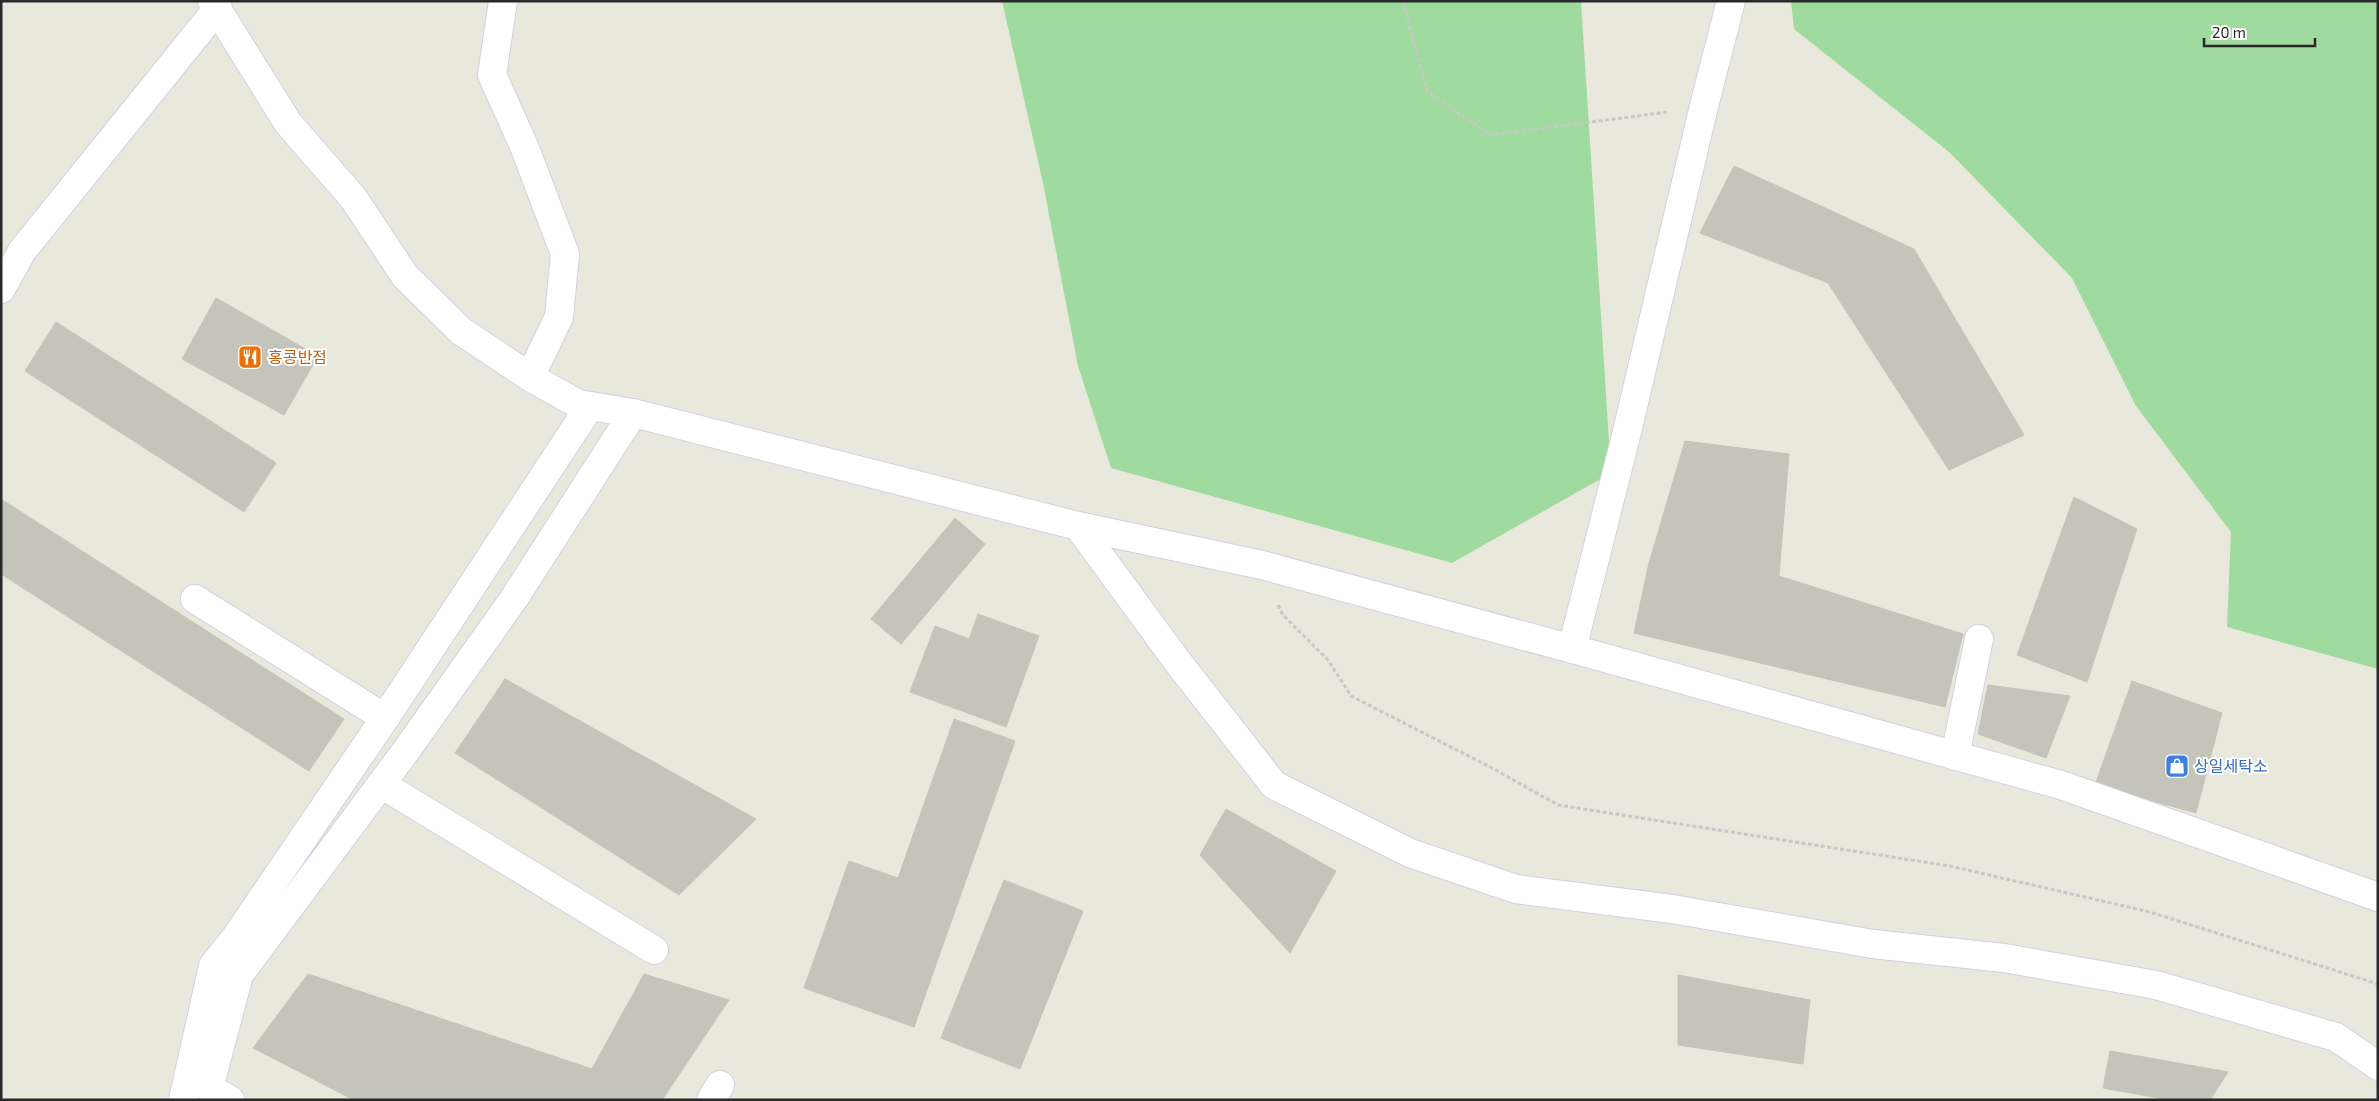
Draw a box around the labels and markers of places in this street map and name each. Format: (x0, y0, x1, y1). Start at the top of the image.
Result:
restaurant icon: 홍콩반점 (237, 344, 263, 370)
place label: 홍콩반점 (268, 347, 327, 366)
shop icon: 상일세탁소 (2164, 753, 2190, 779)
place label: 상일세탁소 (2194, 756, 2268, 775)

